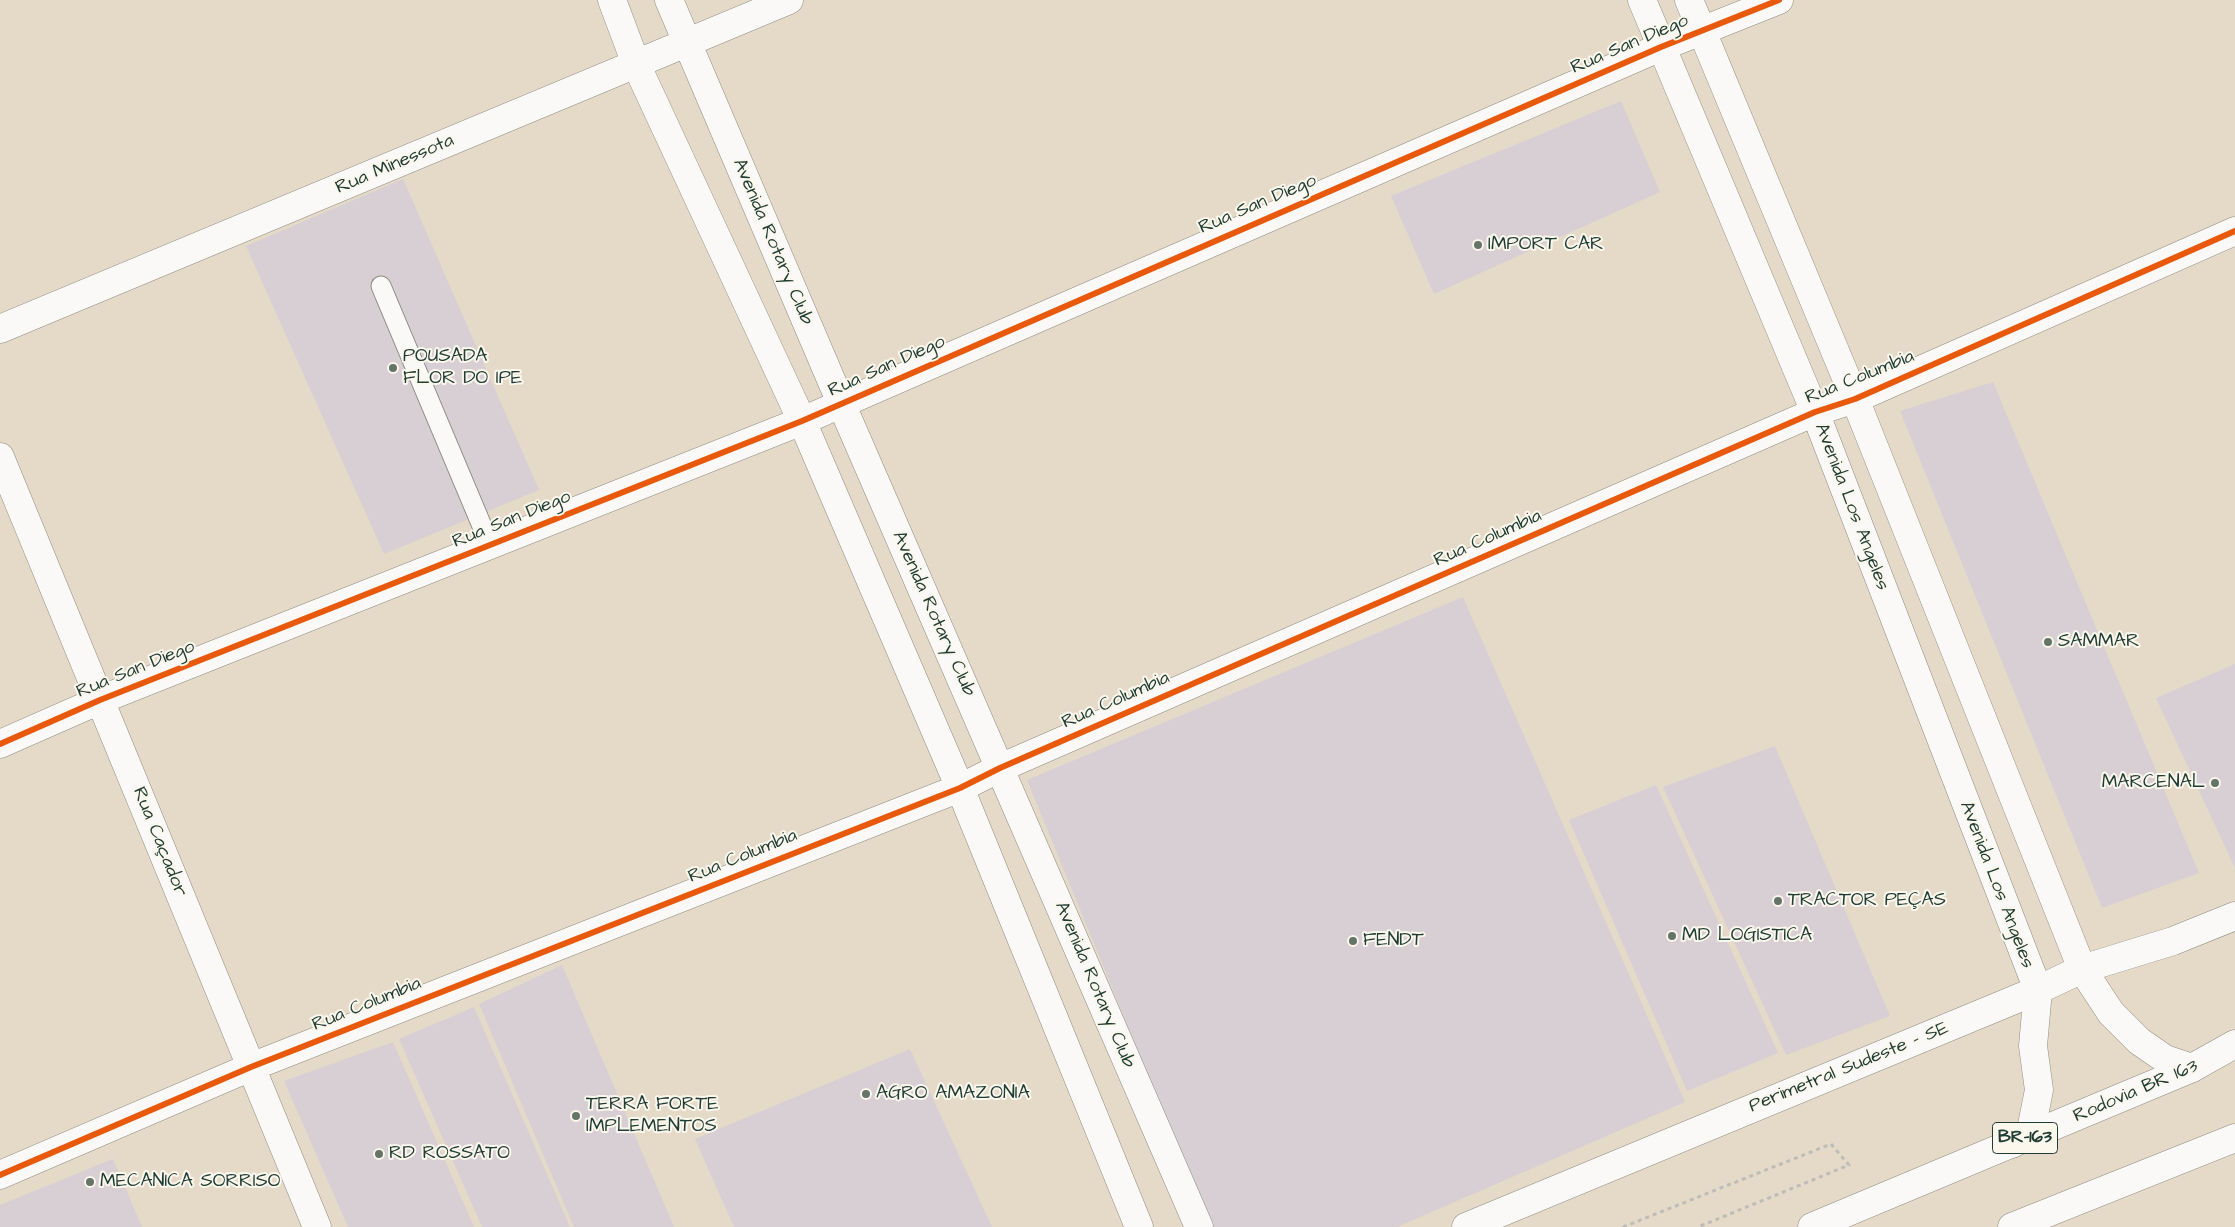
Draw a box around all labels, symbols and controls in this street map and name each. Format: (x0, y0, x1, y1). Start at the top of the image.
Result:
street label: Rua San Diego (1568, 10, 1692, 80)
street label: Rua Minessota (333, 130, 457, 200)
street label: Avenida Rotary Club (727, 155, 817, 329)
street label: Rua San Diego (1196, 170, 1320, 240)
place label: IMPORT CAR (1488, 234, 1604, 256)
marker: IMPORT CAR (1472, 239, 1484, 251)
street label: Rua San Diego (825, 331, 949, 403)
place label: POUSADA FLOR DO IPE (403, 346, 522, 390)
street label: Rua Columbia (1802, 346, 1918, 410)
marker: POUSADA FLOR DO IPE (387, 362, 399, 374)
street label: Avenida Los Angeles (1809, 420, 1893, 594)
street label: Rua San Diego (450, 486, 574, 554)
street label: Rua Columbia (1431, 505, 1545, 573)
street label: Avenida Rotary Club (886, 528, 980, 700)
place label: SAMMAR (2058, 631, 2140, 653)
street label: Rua San Diego (74, 636, 198, 704)
marker: SAMMAR (2042, 636, 2054, 648)
street label: Rua Columbia (1059, 667, 1173, 735)
place label: MARCENAL (2102, 772, 2205, 794)
marker: MARCENAL (2209, 777, 2221, 789)
street label: Rua Caçador (127, 784, 191, 900)
street label: Avenida Los Angeles (1954, 798, 2038, 972)
street label: Rua Columbia (685, 825, 801, 889)
place label: TRACTOR PEÇAS (1788, 890, 1946, 912)
marker: TRACTOR PEÇAS (1772, 895, 1784, 907)
street label: Avenida Rotary Club (1049, 898, 1139, 1072)
place label: MD LOGISTICA (1682, 925, 1812, 947)
place label: FENDT (1363, 930, 1423, 952)
marker: MD LOGISTICA (1666, 930, 1678, 942)
marker: FENDT (1347, 935, 1359, 947)
street label: Rua Columbia (309, 973, 425, 1037)
street label: Perimetral Sudeste - SE (1746, 1017, 1952, 1119)
street label: Rodovia BR 163 (2070, 1055, 2202, 1129)
place label: AGRO AMAZONIA (876, 1083, 1030, 1105)
marker: AGRO AMAZONIA (860, 1088, 872, 1100)
place label: TERRA FORTE IMPLEMENTOS (586, 1094, 718, 1138)
marker: TERRA FORTE IMPLEMENTOS (570, 1110, 582, 1122)
road number: BR-163 (1992, 1122, 2058, 1154)
place label: RD ROSSATO (389, 1143, 510, 1165)
marker: RD ROSSATO (373, 1148, 385, 1160)
place label: MECANICA SORRISO (100, 1171, 280, 1193)
marker: MECANICA SORRISO (84, 1176, 96, 1188)

